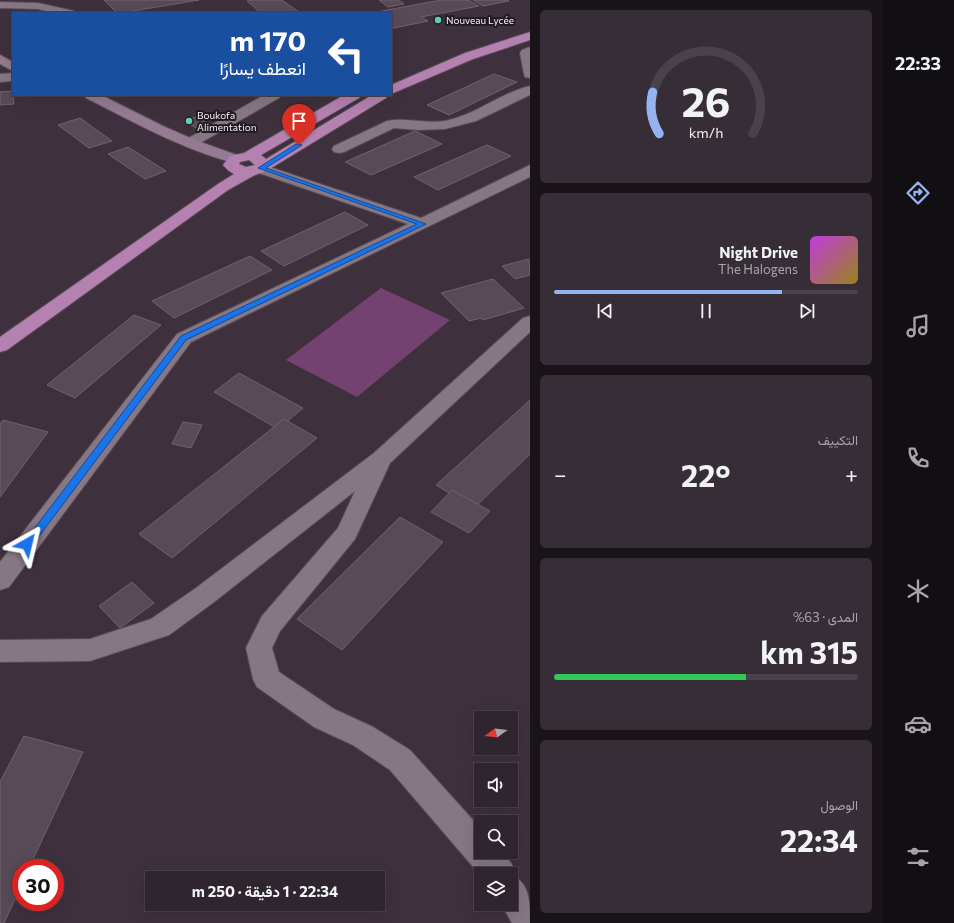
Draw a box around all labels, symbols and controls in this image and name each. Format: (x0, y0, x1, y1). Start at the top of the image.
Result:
place label: Nouveau Lycée (446, 14, 514, 26)
marker: Nouveau Lycée (433, 15, 443, 25)
text: 170 m (230, 23, 306, 57)
icon: left (320, 28, 372, 80)
text: 22:33 (895, 52, 941, 74)
text: انعطف يسارًا (219, 57, 306, 79)
text: 26 (681, 75, 731, 126)
pin (282, 104, 316, 145)
place label: Boukofa Alimentation (197, 109, 256, 133)
icon: arrive (288, 110, 310, 132)
marker: Boukofa Alimentation (184, 116, 194, 126)
text: km/h (689, 123, 723, 141)
icon: directions (904, 179, 932, 207)
text: Night Drive (719, 243, 798, 261)
text: The Halogens (718, 261, 798, 277)
icon: previous (594, 300, 616, 322)
icon: pause (695, 300, 717, 322)
icon: next (796, 300, 818, 322)
icon: music (904, 312, 932, 340)
text: التكييف (818, 432, 858, 448)
icon: phone (904, 444, 932, 472)
text: 22° (681, 456, 731, 493)
text: − (554, 461, 567, 488)
text: + (845, 461, 858, 488)
position arrow (6, 523, 48, 565)
icon: climate (904, 577, 932, 605)
text: المدى · 63% (793, 609, 858, 625)
text: 315 km (760, 633, 858, 670)
icon: car (904, 710, 932, 738)
north arrow (474, 711, 518, 755)
map controls (474, 711, 518, 911)
button: sound (474, 763, 518, 807)
text: الوصول (820, 797, 858, 813)
button: search (474, 815, 518, 859)
text: 22:34 (780, 821, 858, 858)
icon: filters (904, 843, 932, 871)
speed limit sign: 30 (12, 859, 64, 911)
button: layers (474, 867, 518, 911)
text: 22:34 · 1 دقيقة · 250 m (192, 882, 338, 900)

